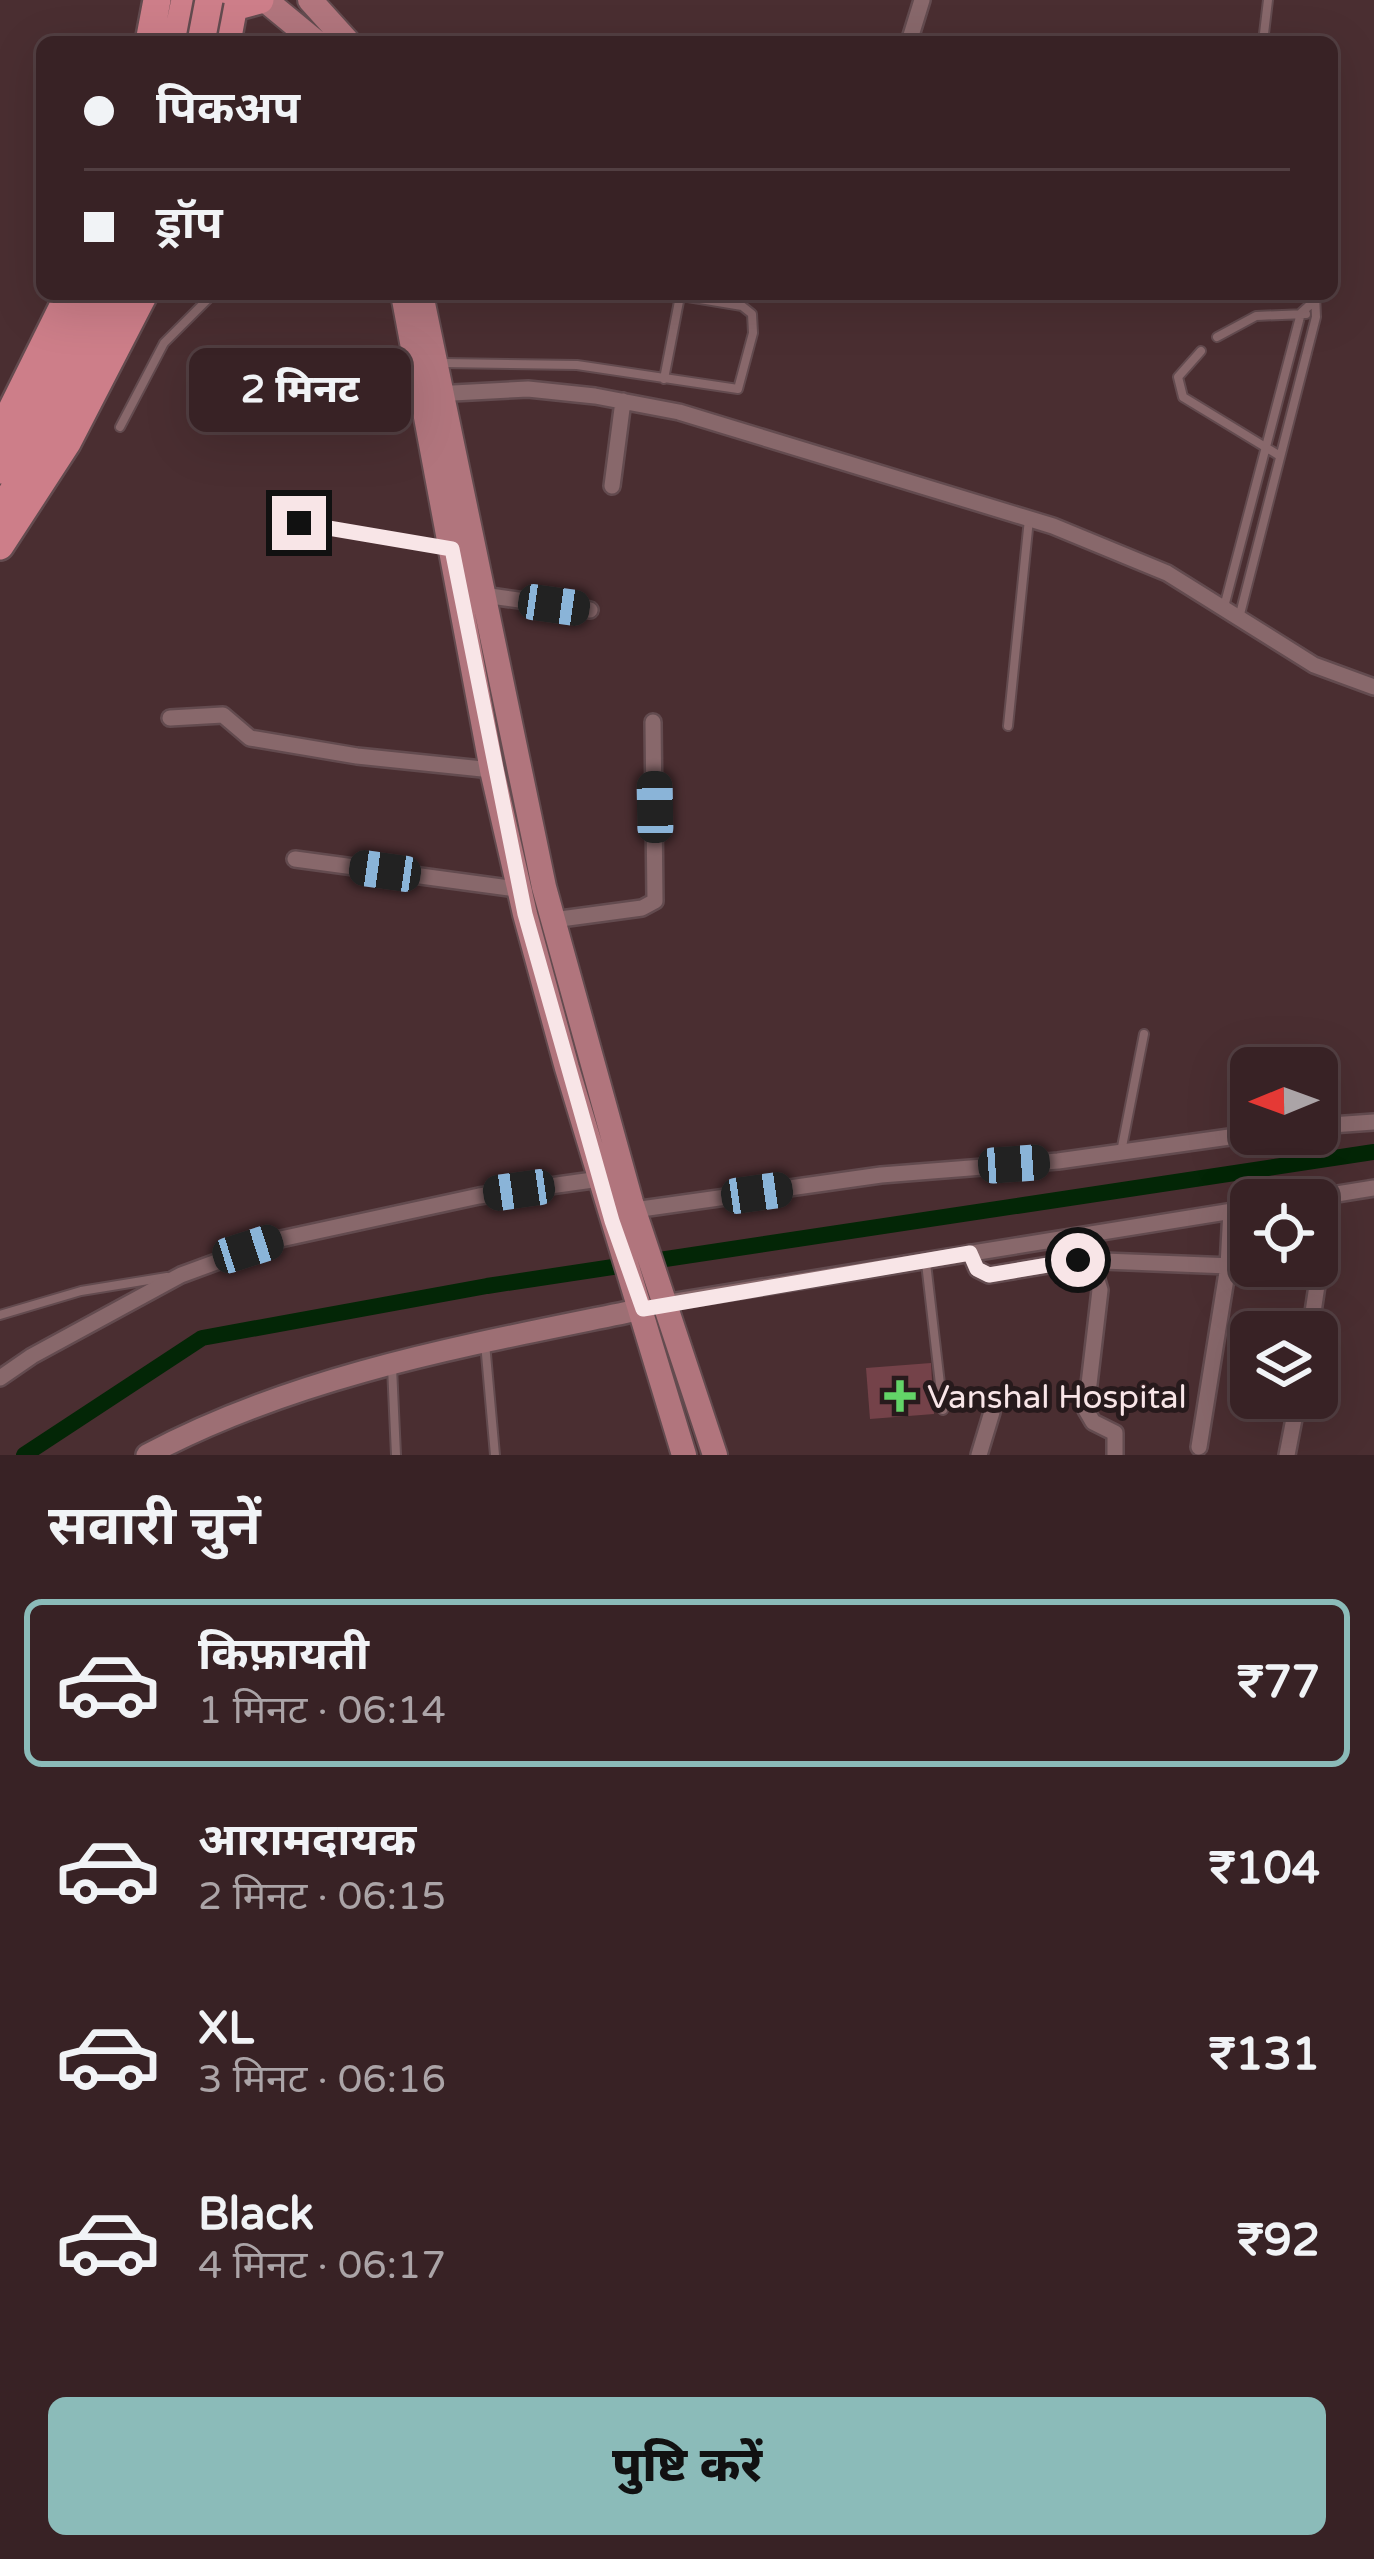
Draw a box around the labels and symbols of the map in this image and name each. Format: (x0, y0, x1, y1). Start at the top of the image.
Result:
callout: 2 मिनट (188, 349, 410, 433)
route end (272, 496, 326, 550)
car (516, 582, 592, 628)
car (636, 771, 674, 843)
car (347, 848, 423, 894)
north arrow (1230, 1047, 1338, 1155)
car (977, 1144, 1051, 1184)
car (481, 1167, 557, 1213)
car (719, 1170, 795, 1216)
car (208, 1221, 288, 1277)
route start (1051, 1233, 1105, 1287)
place label: Vanshal Hospital (927, 1378, 1187, 1417)
marker: Vanshal Hospital (884, 1380, 916, 1412)

